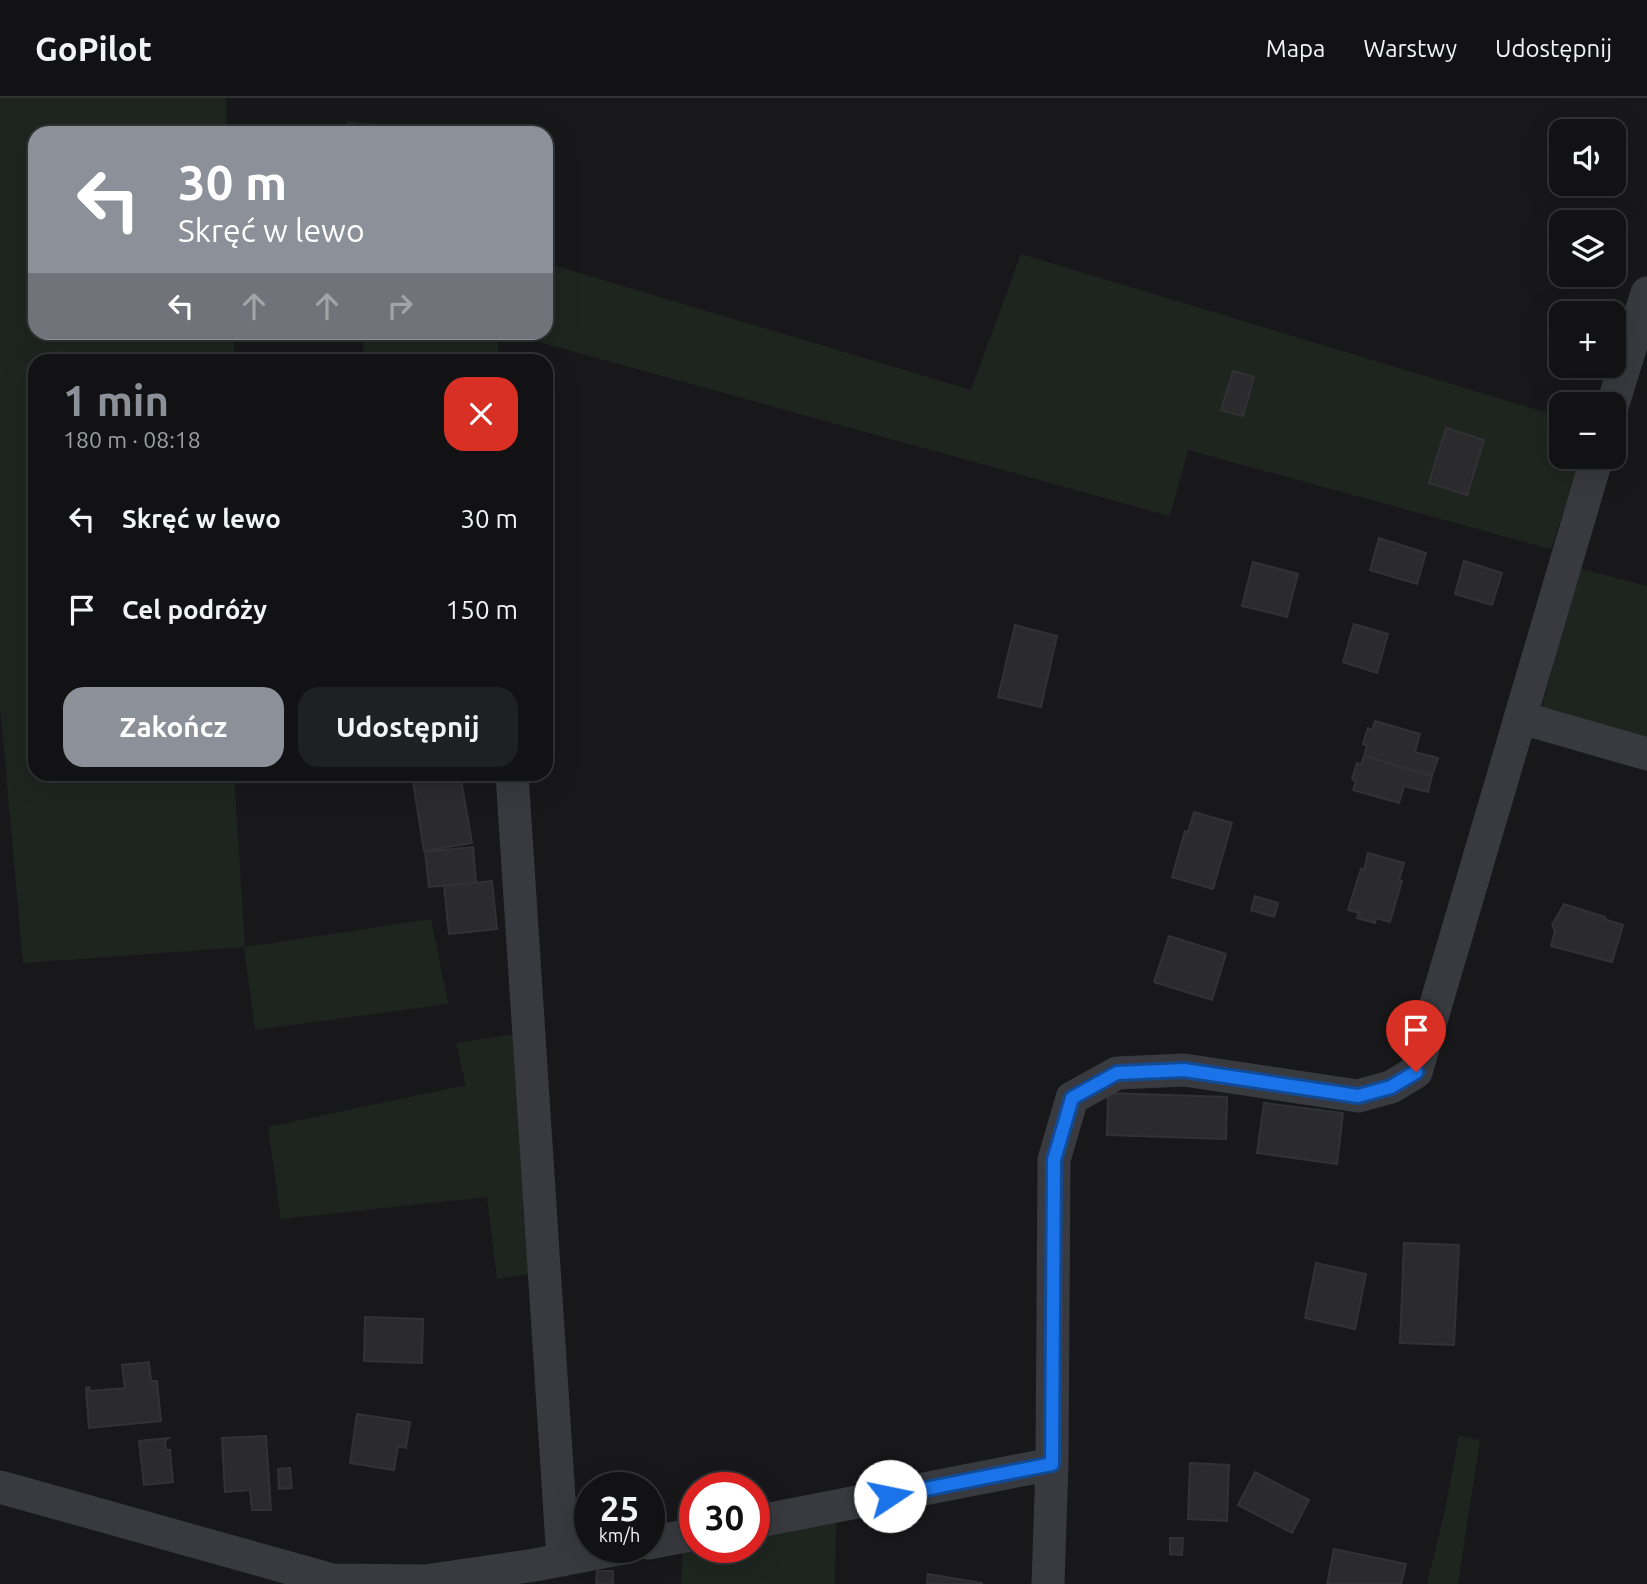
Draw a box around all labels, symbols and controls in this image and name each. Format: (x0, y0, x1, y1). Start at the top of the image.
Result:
text: GoPilot (35, 30, 152, 67)
text: Mapa (1266, 35, 1325, 62)
text: Warstwy (1363, 35, 1457, 62)
text: Udostępnij (1495, 35, 1612, 62)
map controls (1549, 119, 1626, 469)
button: sound (1549, 119, 1626, 196)
icon: left (63, 154, 154, 245)
text: 30 m (178, 154, 287, 209)
button: layers (1549, 210, 1626, 287)
text: Skręć w lewo (178, 212, 365, 248)
icon: left (162, 287, 200, 325)
icon: ahead (235, 287, 273, 325)
icon: ahead (308, 287, 346, 325)
icon: right (381, 287, 419, 325)
button: + (1549, 301, 1626, 378)
text: 1 min (63, 377, 169, 424)
button: close (444, 377, 518, 451)
button: − (1549, 392, 1626, 469)
text: 180 m · 08:18 (63, 427, 201, 452)
icon: left (63, 500, 101, 538)
text: Skręć w lewo (122, 504, 281, 533)
text: 30 m (460, 504, 518, 533)
icon: arrive (63, 591, 101, 629)
text: Cel podróży (122, 595, 267, 624)
text: 150 m (446, 595, 518, 624)
button: Zakończ (63, 687, 284, 767)
button: Udostępnij (298, 687, 518, 767)
pin (1386, 1000, 1446, 1072)
icon: arrive (1397, 1011, 1435, 1049)
position arrow (853, 1459, 927, 1533)
speed limit sign: 30 (679, 1472, 770, 1563)
text: 25 (600, 1488, 639, 1528)
text: km/h (599, 1525, 640, 1545)

